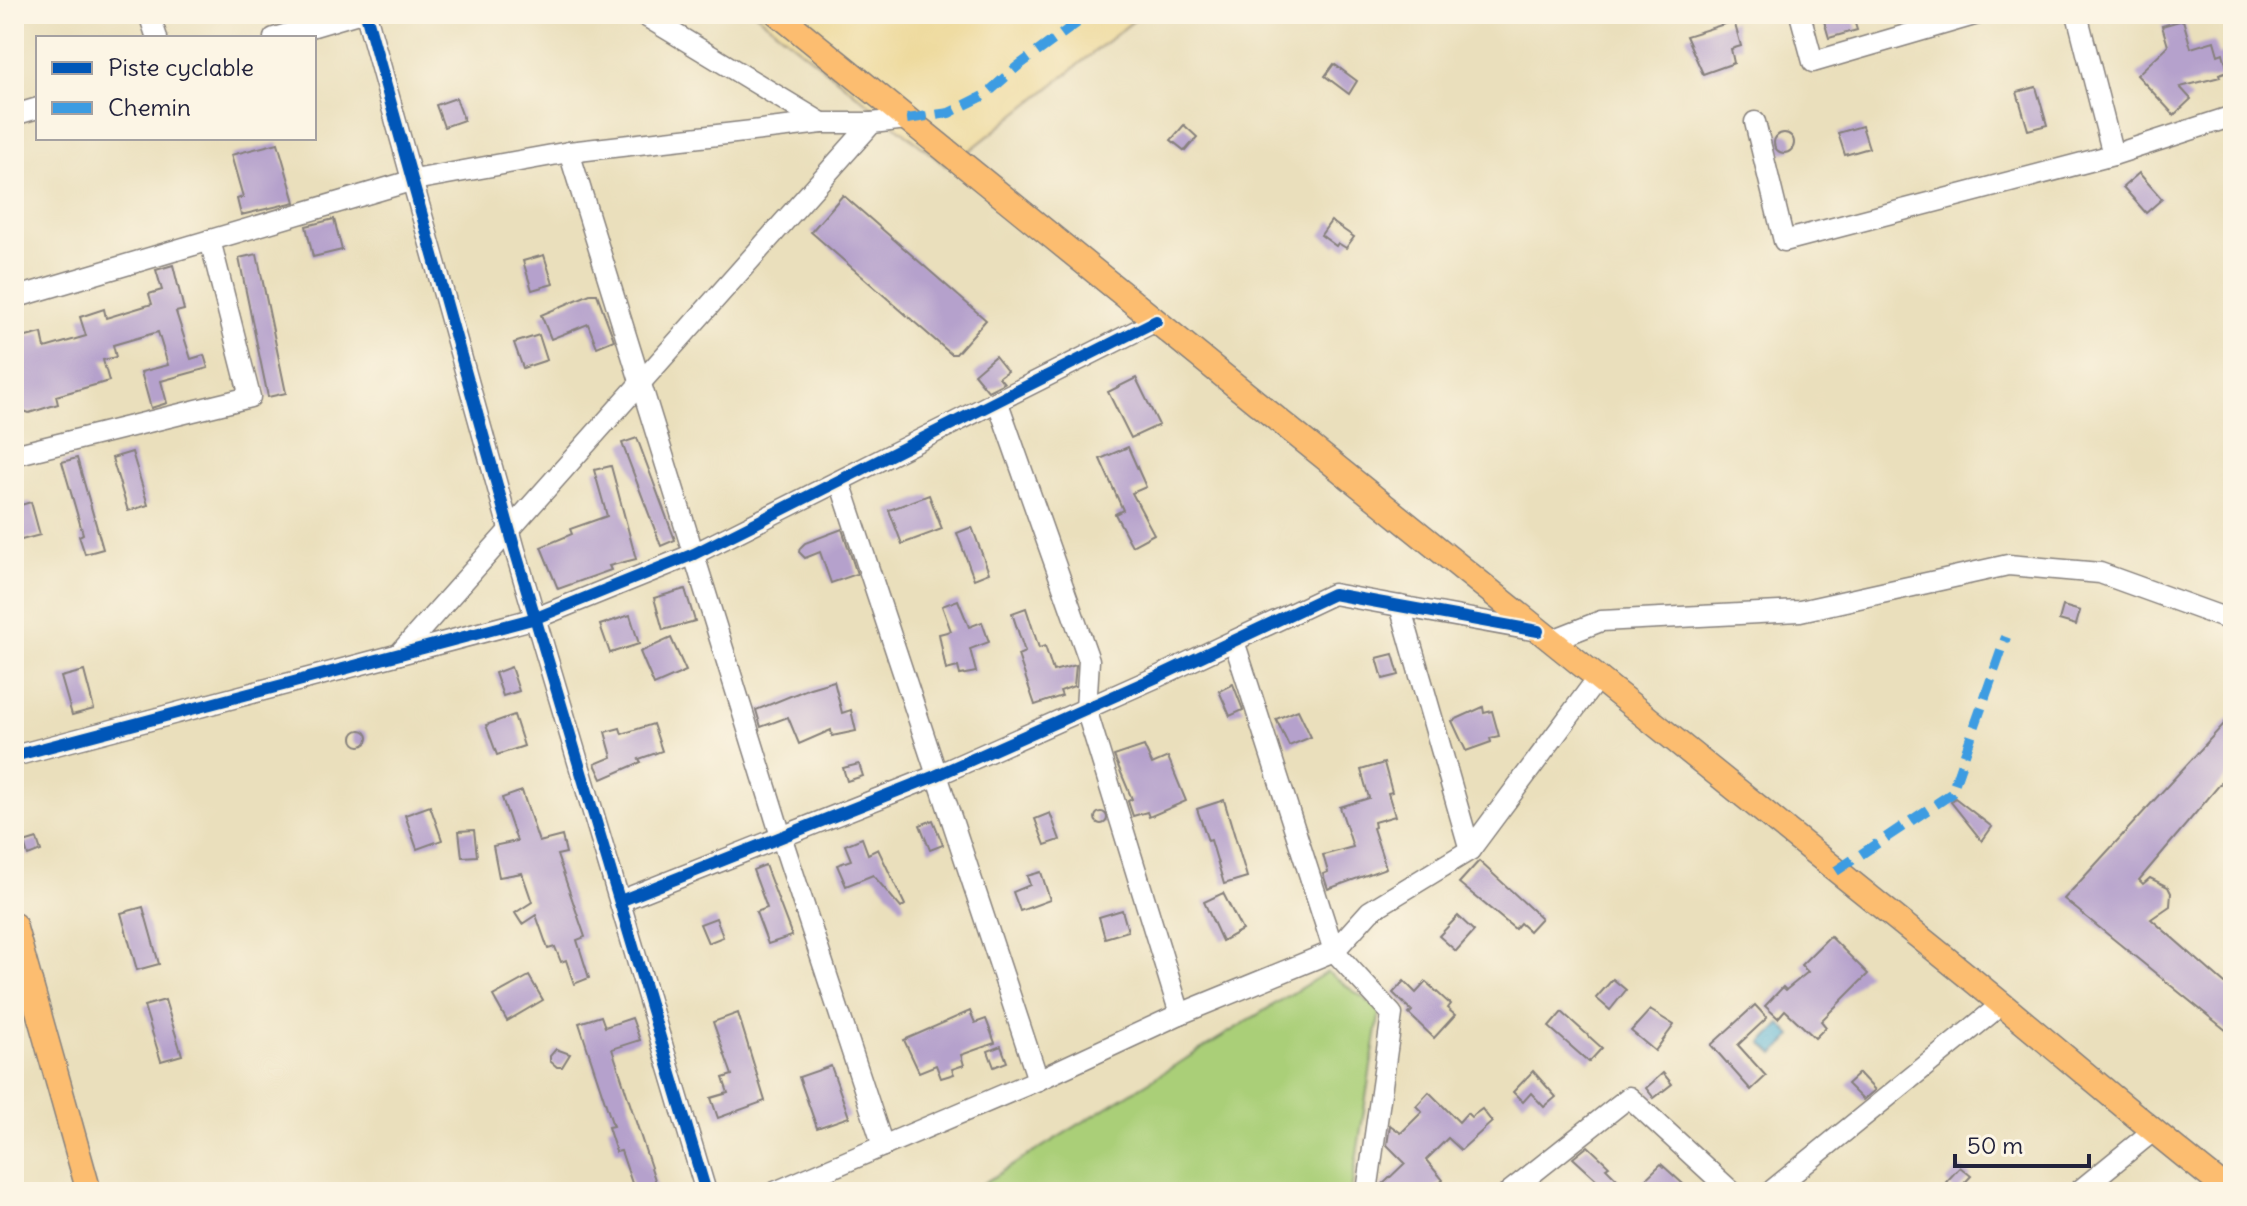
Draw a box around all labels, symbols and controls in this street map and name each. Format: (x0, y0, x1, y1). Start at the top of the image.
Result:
legend (36, 36, 316, 140)
text: Piste cyclable (108, 52, 254, 82)
text: Chemin (108, 92, 191, 122)
scale bar (1955, 1118, 2089, 1168)
text: 50 m (1967, 1130, 2023, 1160)

